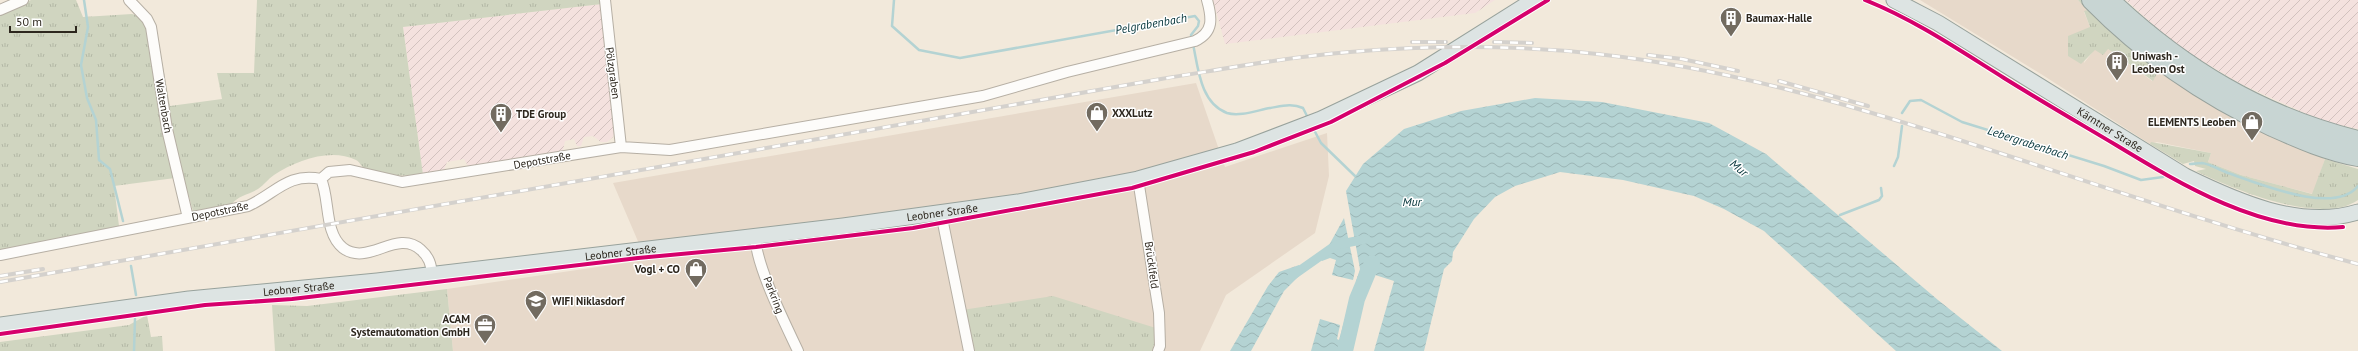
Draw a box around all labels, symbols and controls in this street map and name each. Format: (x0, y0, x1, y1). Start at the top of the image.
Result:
building icon: Baumax-Halle (1718, 5, 1744, 38)
scale bar (10, 8, 76, 34)
water label: Pelgrabenbach (1114, 10, 1188, 37)
place label: Baumax-Halle (1746, 11, 1813, 25)
text: 50 m (16, 14, 42, 29)
street label: Pölzgraben (602, 46, 624, 100)
building icon: Uniwash - Leoben Ost (2104, 49, 2130, 82)
place label: Uniwash - Leoben Ost (2132, 49, 2185, 76)
street label: Waltenbach (152, 78, 176, 134)
shop icon: XXXLutz (1084, 100, 1110, 133)
building icon: TDE Group (488, 101, 514, 134)
street label: Kärntner Straße (2074, 104, 2146, 155)
place label: XXXLutz (1112, 106, 1153, 120)
place label: TDE Group (516, 107, 566, 121)
shop icon: ELEMENTS Leoben (2239, 109, 2265, 142)
place label: ELEMENTS Leoben (2148, 115, 2236, 129)
water label: Lebergrabenbach (1986, 122, 2070, 163)
street label: Depotstraße (512, 148, 572, 172)
water label: Mur (1727, 156, 1752, 180)
water label: Mur (1402, 194, 1423, 209)
street label: Depotstraße (190, 198, 250, 224)
street label: Leobner Straße (906, 201, 979, 224)
street label: Brücklfeld (1142, 240, 1162, 290)
street label: Leobner Straße (584, 241, 657, 263)
shop icon: Vogl + CO (683, 256, 709, 289)
place label: Vogl + CO (634, 262, 680, 276)
street label: Parkring (761, 274, 788, 316)
street label: Leobner Straße (262, 278, 335, 299)
school or university icon: WIFI Niklasdorf (523, 288, 549, 321)
place label: WIFI Niklasdorf (552, 294, 626, 308)
place label: ACAM Systemautomation GmbH (351, 312, 470, 339)
office icon: ACAM Systemautomation GmbH (472, 312, 498, 345)

